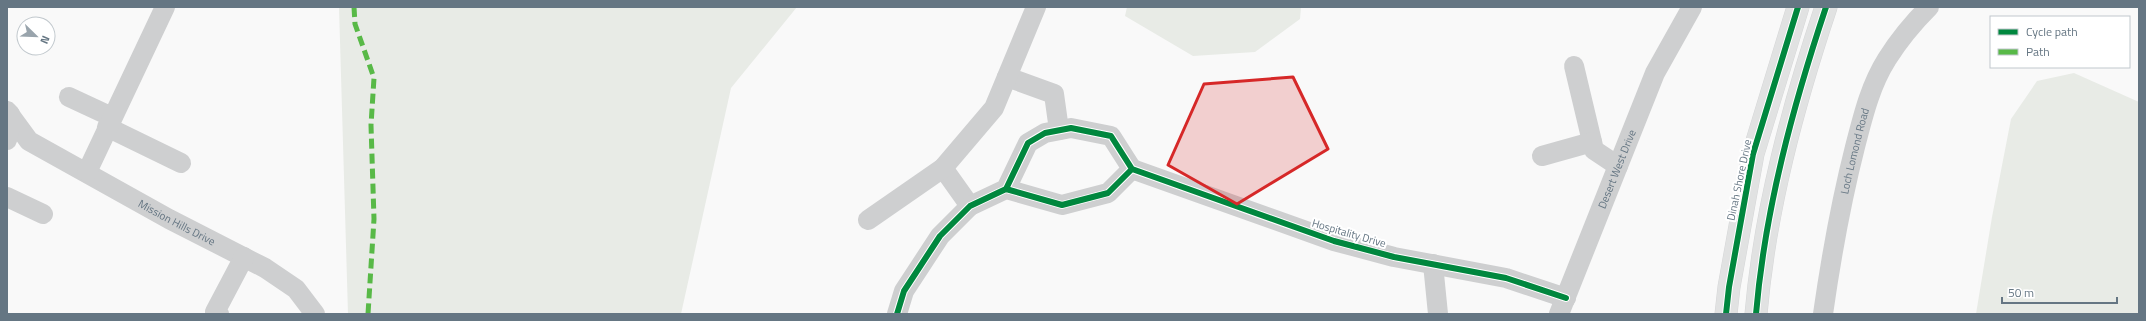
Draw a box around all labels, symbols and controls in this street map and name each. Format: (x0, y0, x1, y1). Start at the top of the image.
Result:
north arrow (16, 16, 56, 56)
legend (1990, 16, 2130, 68)
text: Cycle path (2026, 22, 2078, 41)
text: N (36, 33, 54, 47)
text: Path (2026, 42, 2050, 61)
street label: Loch Lomond Road (1836, 106, 1873, 196)
street label: Desert West Drive (1594, 127, 1640, 211)
street label: Dinah Shore Drive (1723, 137, 1756, 222)
street label: Mission Hills Drive (135, 195, 219, 250)
street label: Hospitality Drive (1310, 215, 1388, 251)
scale bar (2002, 279, 2117, 305)
text: 50 m (2008, 283, 2034, 302)

